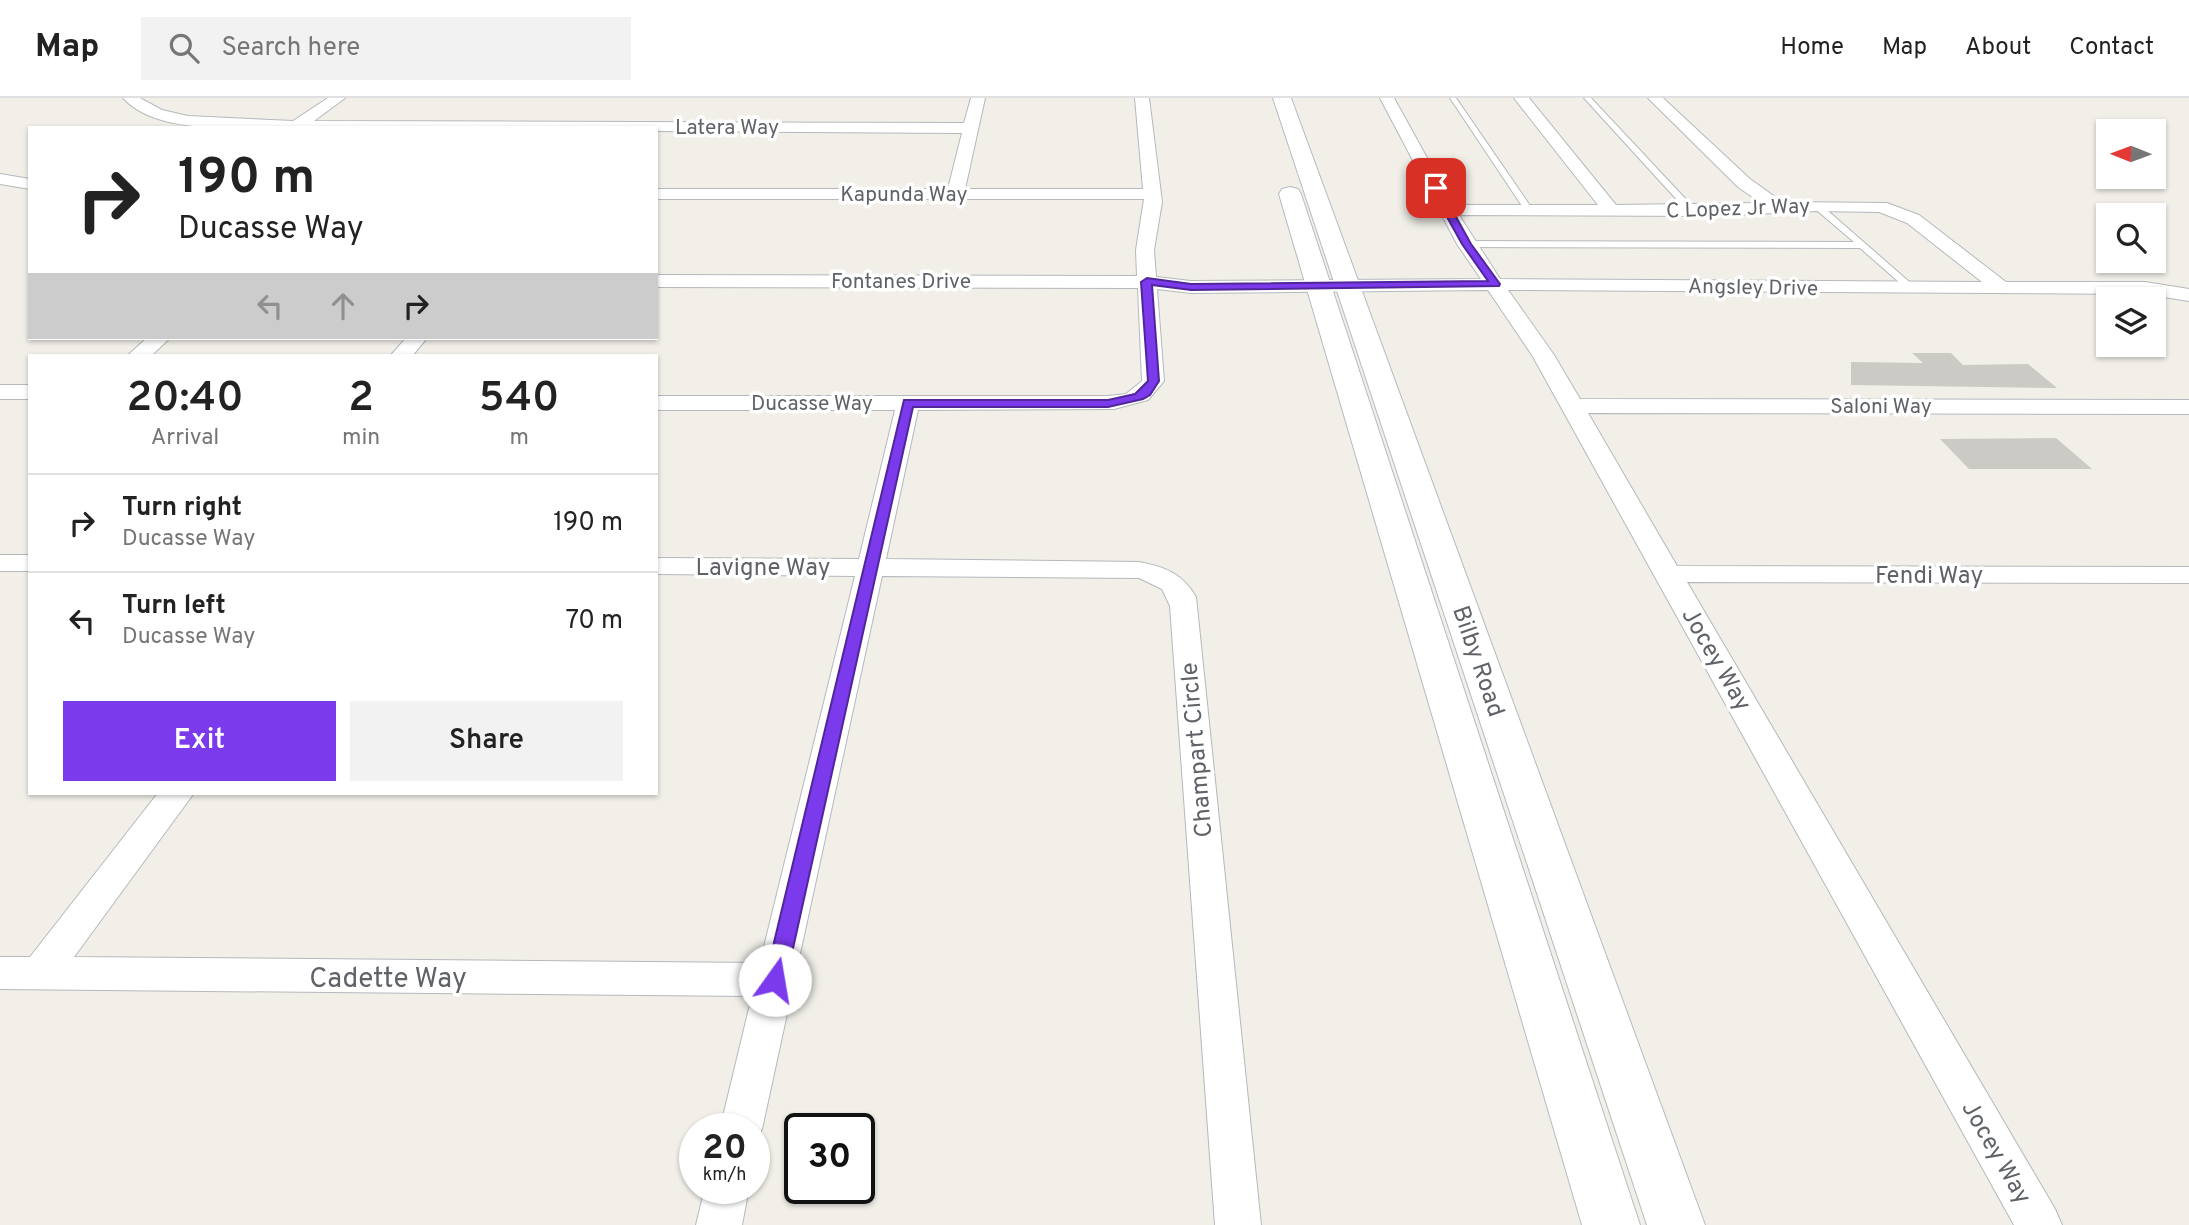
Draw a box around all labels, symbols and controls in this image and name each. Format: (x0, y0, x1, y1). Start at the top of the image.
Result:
search box (141, 17, 631, 80)
text: Map (35, 27, 99, 69)
icon: search (165, 29, 203, 67)
text: Search here (221, 32, 360, 65)
text: Home (1780, 33, 1844, 63)
text: Map (1882, 33, 1927, 63)
text: About (1965, 33, 2031, 63)
text: Contact (2069, 33, 2154, 63)
street label: Latera Way (675, 115, 779, 142)
north arrow (2096, 119, 2166, 189)
map controls (2096, 119, 2166, 357)
text: 190 m (178, 149, 315, 211)
icon: right (63, 154, 154, 245)
pin (1406, 158, 1466, 218)
icon: arrive (1417, 169, 1455, 207)
street label: Kapunda Way (840, 182, 968, 209)
street label: C Lopez Jr Way (1666, 193, 1811, 226)
button: search (2096, 203, 2166, 273)
text: Ducasse Way (178, 210, 364, 250)
street label: Fontanes Drive (831, 269, 971, 296)
street label: Angsley Drive (1688, 274, 1818, 303)
icon: left (251, 287, 289, 325)
icon: ahead (324, 287, 362, 325)
icon: right (397, 287, 435, 325)
button: layers (2096, 287, 2166, 357)
text: 20:40 (126, 373, 244, 426)
text: 2 (348, 373, 374, 426)
text: 540 (479, 373, 560, 426)
street label: Ducasse Way (751, 391, 873, 418)
street label: Saloni Way (1830, 394, 1932, 421)
text: Arrival (151, 424, 219, 453)
text: min (342, 424, 380, 453)
text: m (509, 424, 529, 453)
text: Turn right (122, 492, 242, 525)
icon: right (63, 504, 101, 542)
text: 190 m (553, 507, 623, 540)
text: Ducasse Way (122, 525, 256, 554)
street label: Lavigne Way (696, 554, 830, 584)
street label: Fendi Way (1875, 562, 1983, 592)
text: Turn left (122, 590, 226, 623)
icon: left (63, 602, 101, 640)
street label: Bilby Road (1444, 602, 1510, 721)
street label: Jocey Way (1674, 603, 1757, 717)
text: 70 m (565, 605, 623, 638)
text: Ducasse Way (122, 623, 256, 652)
street label: Champart Circle (1175, 661, 1221, 839)
button: Exit (63, 701, 336, 781)
button: Share (350, 701, 623, 781)
position arrow (738, 943, 812, 1017)
street label: Cadette Way (309, 962, 467, 998)
street label: Jocey Way (1954, 1096, 2037, 1210)
speed limit sign: 30 (784, 1113, 875, 1204)
text: 20 (702, 1127, 747, 1171)
text: km/h (703, 1164, 746, 1187)

